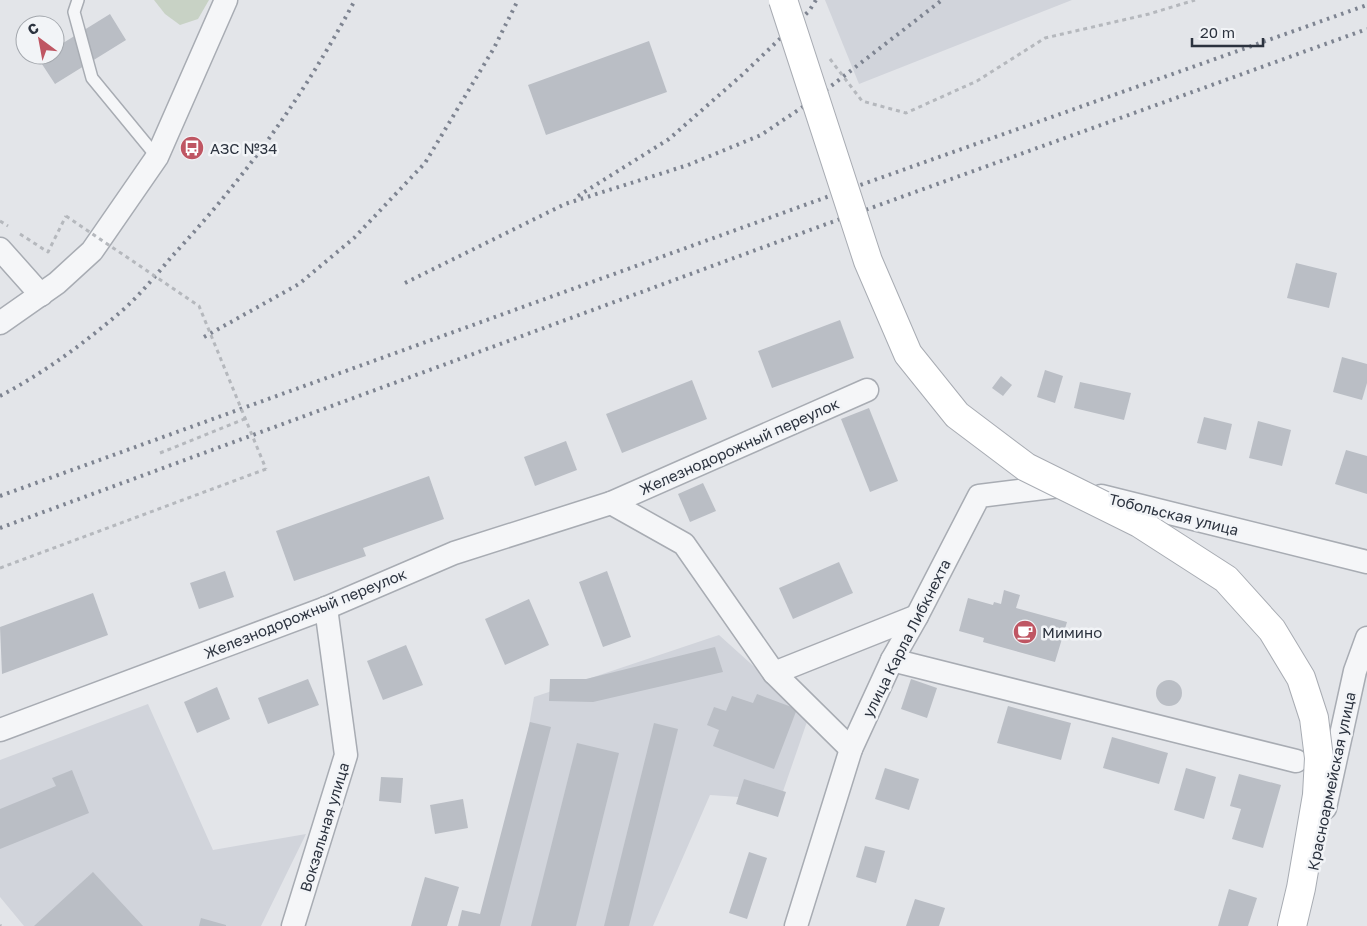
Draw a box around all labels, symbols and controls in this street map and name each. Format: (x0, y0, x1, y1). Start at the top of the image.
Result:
north arrow (15, 15, 65, 65)
scale bar (1192, 15, 1263, 47)
text: С (24, 19, 42, 38)
text: 20 m (1200, 23, 1235, 41)
bus stop icon: АЗС №34 (179, 135, 205, 161)
place label: АЗС №34 (210, 139, 278, 157)
street label: Железнодорожный переулок (636, 394, 842, 498)
street label: Тобольская улица (1107, 489, 1241, 539)
street label: улица Карла Либкнехта (858, 556, 954, 720)
street label: Железнодорожный переулок (201, 564, 409, 662)
cafe icon: Мимино (1012, 619, 1038, 645)
place label: Мимино (1042, 623, 1102, 641)
street label: Красноармейская улица (1303, 690, 1359, 872)
street label: Вокзальная улица (296, 760, 352, 894)

